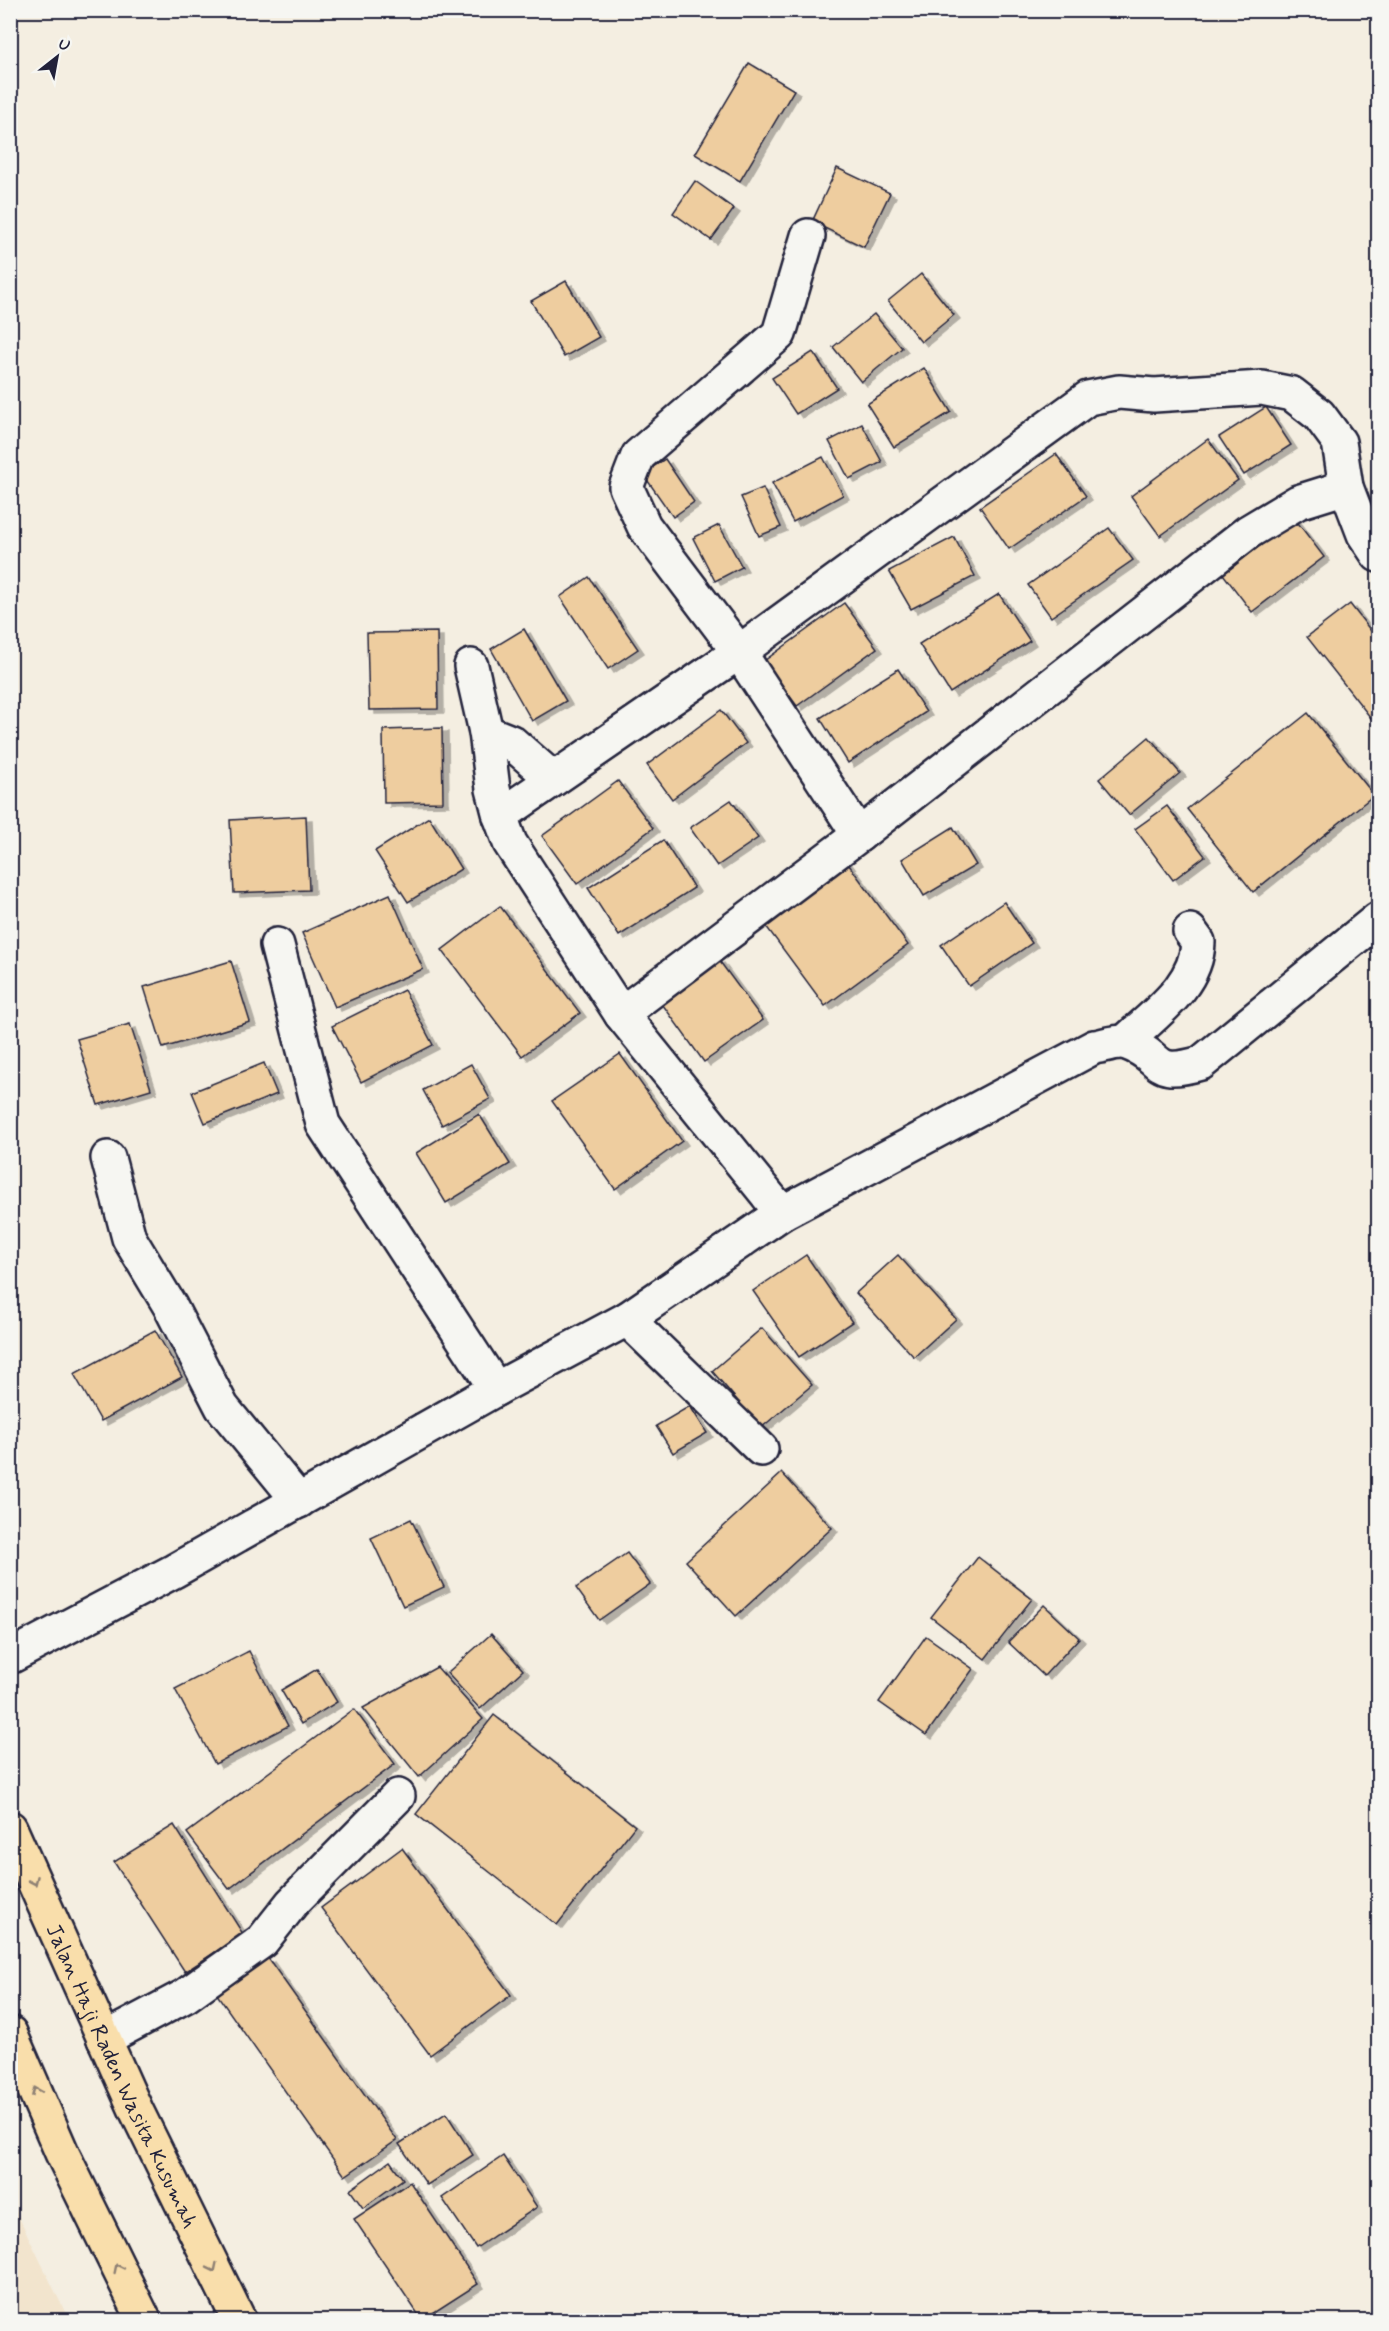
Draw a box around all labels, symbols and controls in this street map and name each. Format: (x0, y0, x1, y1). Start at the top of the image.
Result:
north arrow (27, 27, 87, 87)
text: U (54, 34, 74, 57)
one-way arrow (27, 1875, 39, 1886)
street label: Jalan Haji Raden Wasita Kusumah (39, 1920, 204, 2233)
one-way arrow (31, 2087, 43, 2098)
one-way arrow (206, 2262, 217, 2272)
one-way arrow (114, 2263, 126, 2274)

